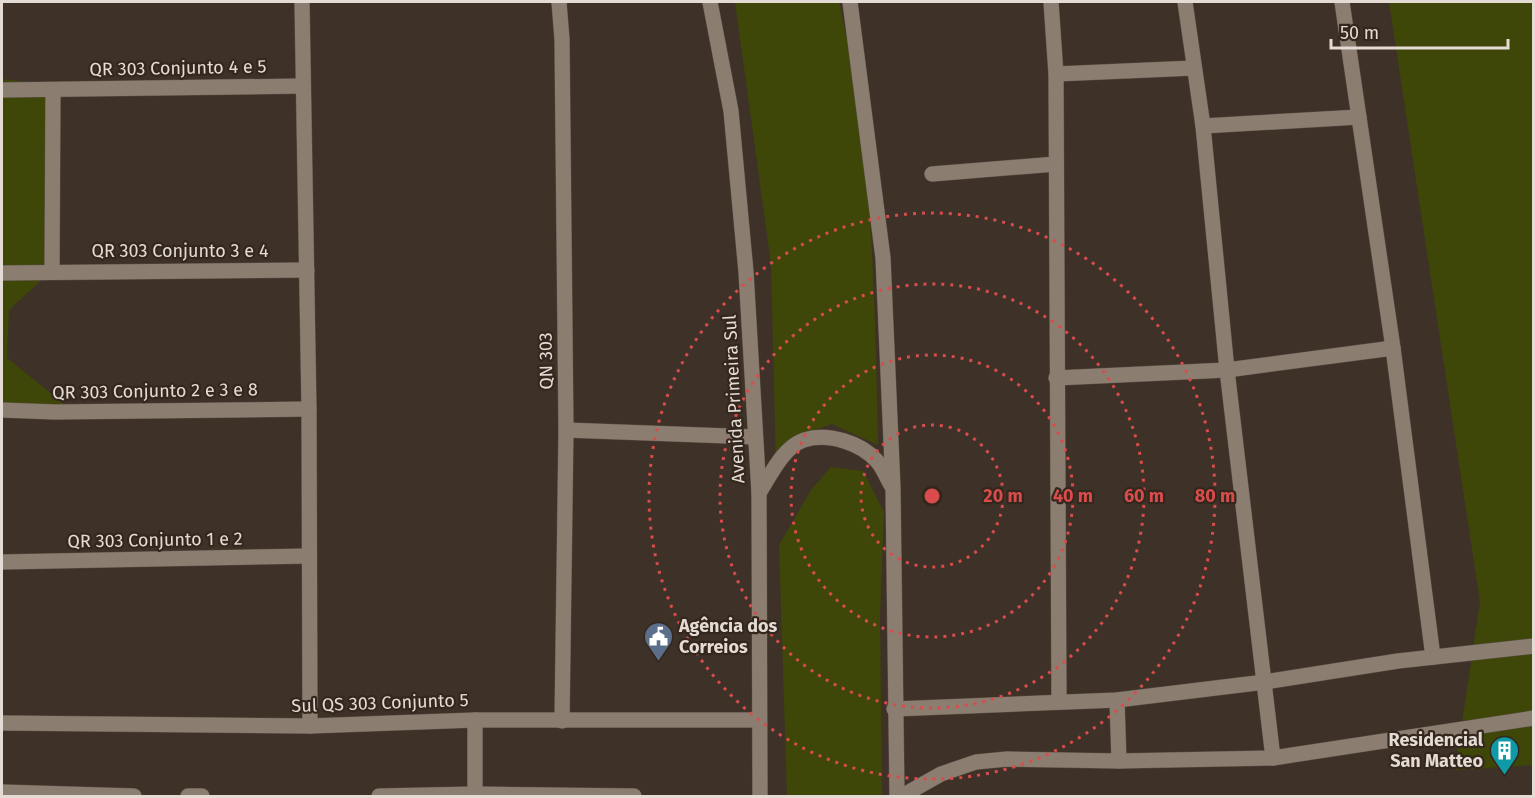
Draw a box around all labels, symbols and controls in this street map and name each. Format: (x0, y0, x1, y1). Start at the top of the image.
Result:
scale bar (1331, 12, 1508, 50)
text: 50 m (1340, 22, 1379, 44)
street label: QR 303 Conjunto 4 e 5 (89, 55, 267, 81)
street label: QR 303 Conjunto 3 e 4 (92, 240, 269, 262)
street label: Avenida Primeira Sul (719, 314, 749, 484)
street label: QN 303 (535, 332, 557, 390)
street label: QR 303 Conjunto 2 e 3 e 8 (52, 378, 258, 404)
text: 20 m (983, 485, 1023, 507)
text: 40 m (1053, 485, 1093, 507)
text: 60 m (1124, 485, 1164, 507)
text: 80 m (1195, 485, 1235, 507)
centre of rings (922, 486, 942, 506)
street label: QR 303 Conjunto 1 e 2 (67, 527, 243, 553)
place label: Agência dos Correios (678, 615, 778, 658)
public building icon: Agência dos Correios (642, 620, 674, 662)
street label: Sul QS 303 Conjunto 5 (291, 689, 469, 717)
place label: Residencial San Matteo (1389, 729, 1484, 772)
building icon: Residencial San Matteo (1488, 734, 1520, 776)

